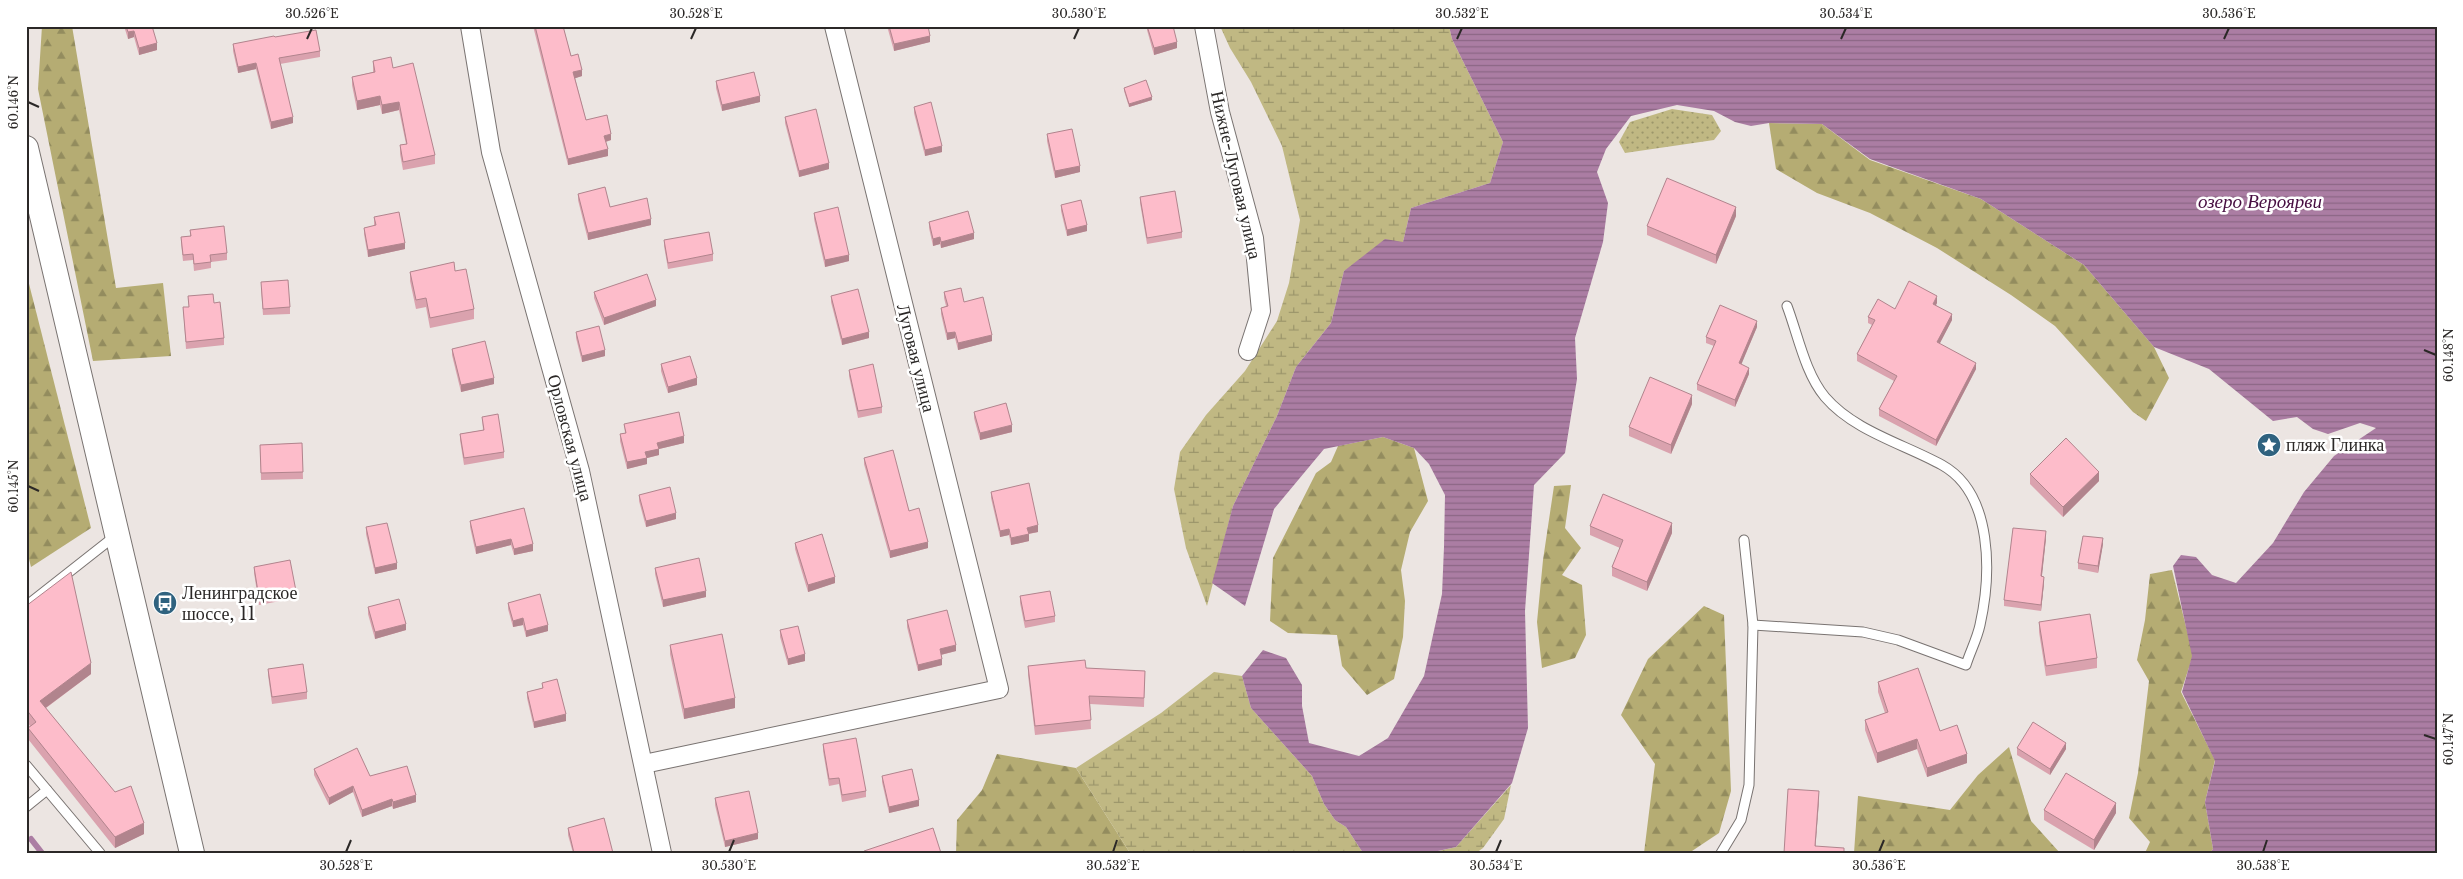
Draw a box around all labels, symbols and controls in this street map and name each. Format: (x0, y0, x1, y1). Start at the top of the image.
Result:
text: 30.526°E (285, 6, 339, 21)
text: 30.528°E (669, 6, 723, 21)
text: 30.530°E (1052, 6, 1107, 21)
text: 30.532°E (1435, 6, 1489, 21)
text: 30.534°E (1820, 6, 1873, 21)
text: 30.536°E (2202, 6, 2256, 21)
text: 60.146°N (6, 75, 21, 129)
street label: Нижне-Луговая улица (1206, 89, 1266, 261)
water label: озеро Вероярви (2198, 190, 2322, 213)
street label: Луговая улица (892, 302, 940, 414)
text: 60.148°N (2441, 328, 2456, 382)
street label: Орловская улица (542, 372, 598, 504)
place icon: пляж Глинка (2256, 432, 2282, 458)
place label: пляж Глинка (2286, 434, 2384, 456)
text: 60.145°N (6, 459, 21, 513)
place label: Ленинградское шоссе, 11 (182, 582, 298, 625)
bus stop icon: Ленинградское шоссе, 11 (152, 590, 178, 616)
text: 60.147°N (2441, 713, 2456, 765)
text: 30.528°E (319, 858, 373, 873)
text: 30.530°E (702, 858, 757, 873)
text: 30.532°E (1086, 858, 1140, 873)
text: 30.534°E (1470, 858, 1523, 873)
text: 30.536°E (1852, 858, 1906, 873)
text: 30.538°E (2236, 858, 2290, 873)

